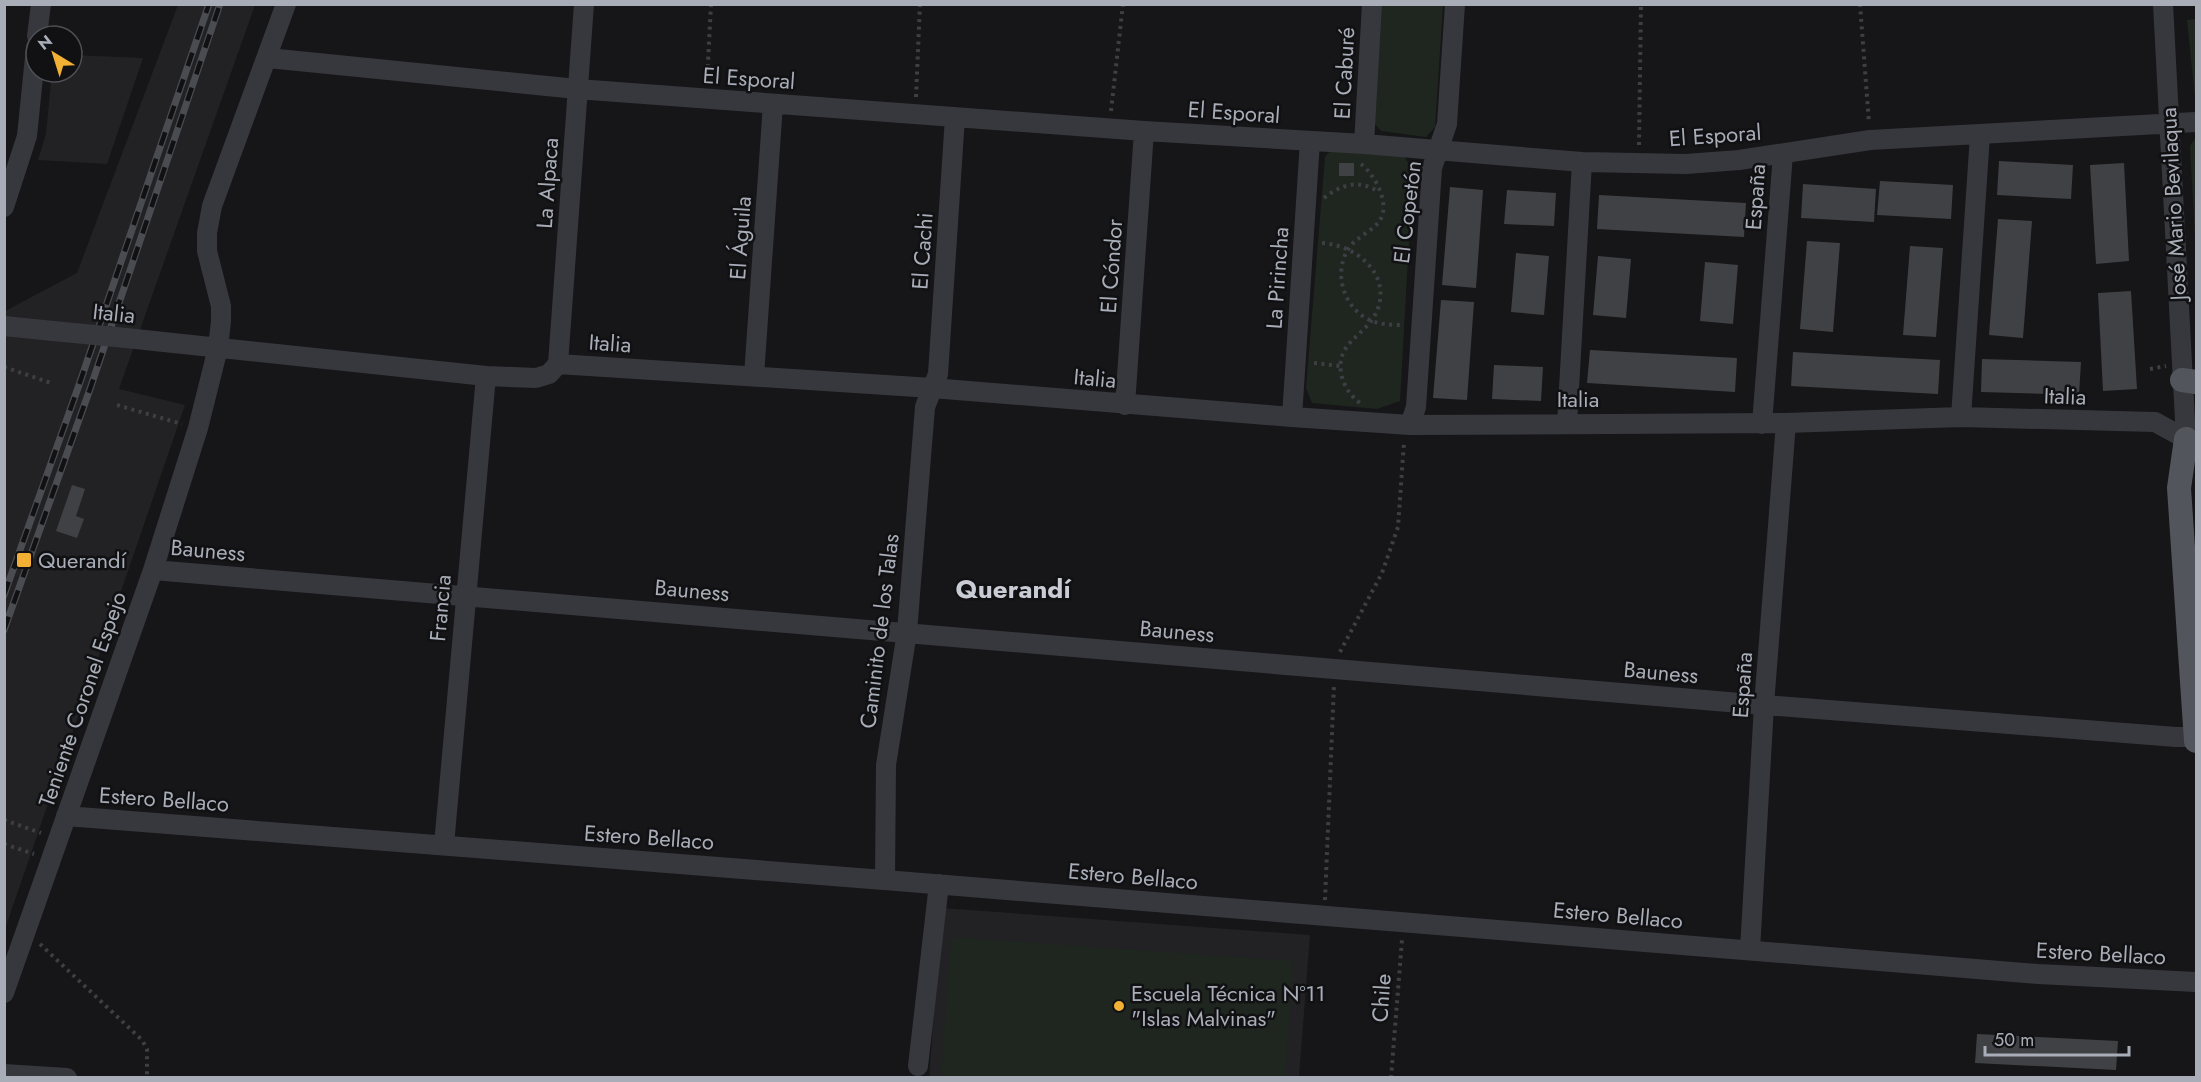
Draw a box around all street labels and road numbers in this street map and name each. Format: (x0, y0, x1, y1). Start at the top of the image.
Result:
street label: El Caburé (1326, 26, 1362, 120)
street label: El Esporal (702, 59, 796, 97)
street label: El Esporal (1187, 93, 1281, 131)
street label: José Mario Bevilaqua (2152, 107, 2194, 304)
street label: El Esporal (1668, 116, 1762, 154)
street label: La Alpaca (528, 137, 566, 229)
street label: El Copetón (1385, 159, 1429, 265)
street label: España (1737, 163, 1773, 231)
street label: El Águila (721, 195, 759, 281)
street label: El Cachi (903, 211, 941, 291)
street label: El Cóndor (1092, 217, 1130, 314)
street label: La Pirincha (1257, 226, 1297, 330)
street label: Italia (91, 295, 137, 331)
street label: Italia (588, 326, 632, 360)
street label: Italia (1072, 360, 1118, 396)
street label: Italia (2043, 379, 2087, 413)
street label: Italia (1557, 383, 1599, 415)
street label: Bauness (169, 531, 247, 569)
street label: Caminito de los Talas (851, 532, 907, 730)
street label: Bauness (653, 571, 731, 609)
street label: Francia (421, 573, 459, 643)
street label: Teniente Coronel Espejo (30, 587, 134, 811)
street label: Bauness (1138, 612, 1216, 650)
street label: España (1724, 651, 1760, 719)
street label: Bauness (1622, 653, 1700, 691)
street label: Estero Bellaco (98, 778, 230, 820)
street label: Estero Bellaco (583, 816, 715, 858)
street label: Estero Bellaco (1067, 854, 1199, 898)
street label: Estero Bellaco (1552, 893, 1684, 937)
street label: Estero Bellaco (2035, 934, 2167, 972)
street label: Chile (1363, 973, 1399, 1023)

